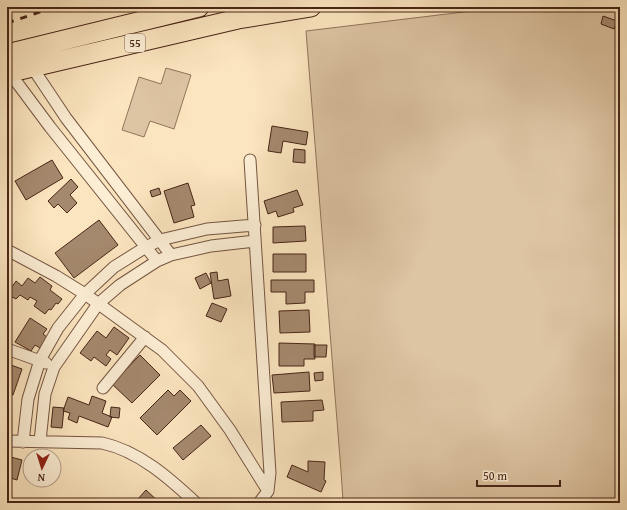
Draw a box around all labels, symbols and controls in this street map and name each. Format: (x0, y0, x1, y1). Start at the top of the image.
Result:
road number: 55 (125, 34, 145, 52)
north arrow (22, 448, 62, 488)
scale bar (477, 462, 560, 488)
text: 50 m (483, 467, 507, 484)
text: N (36, 470, 46, 486)

